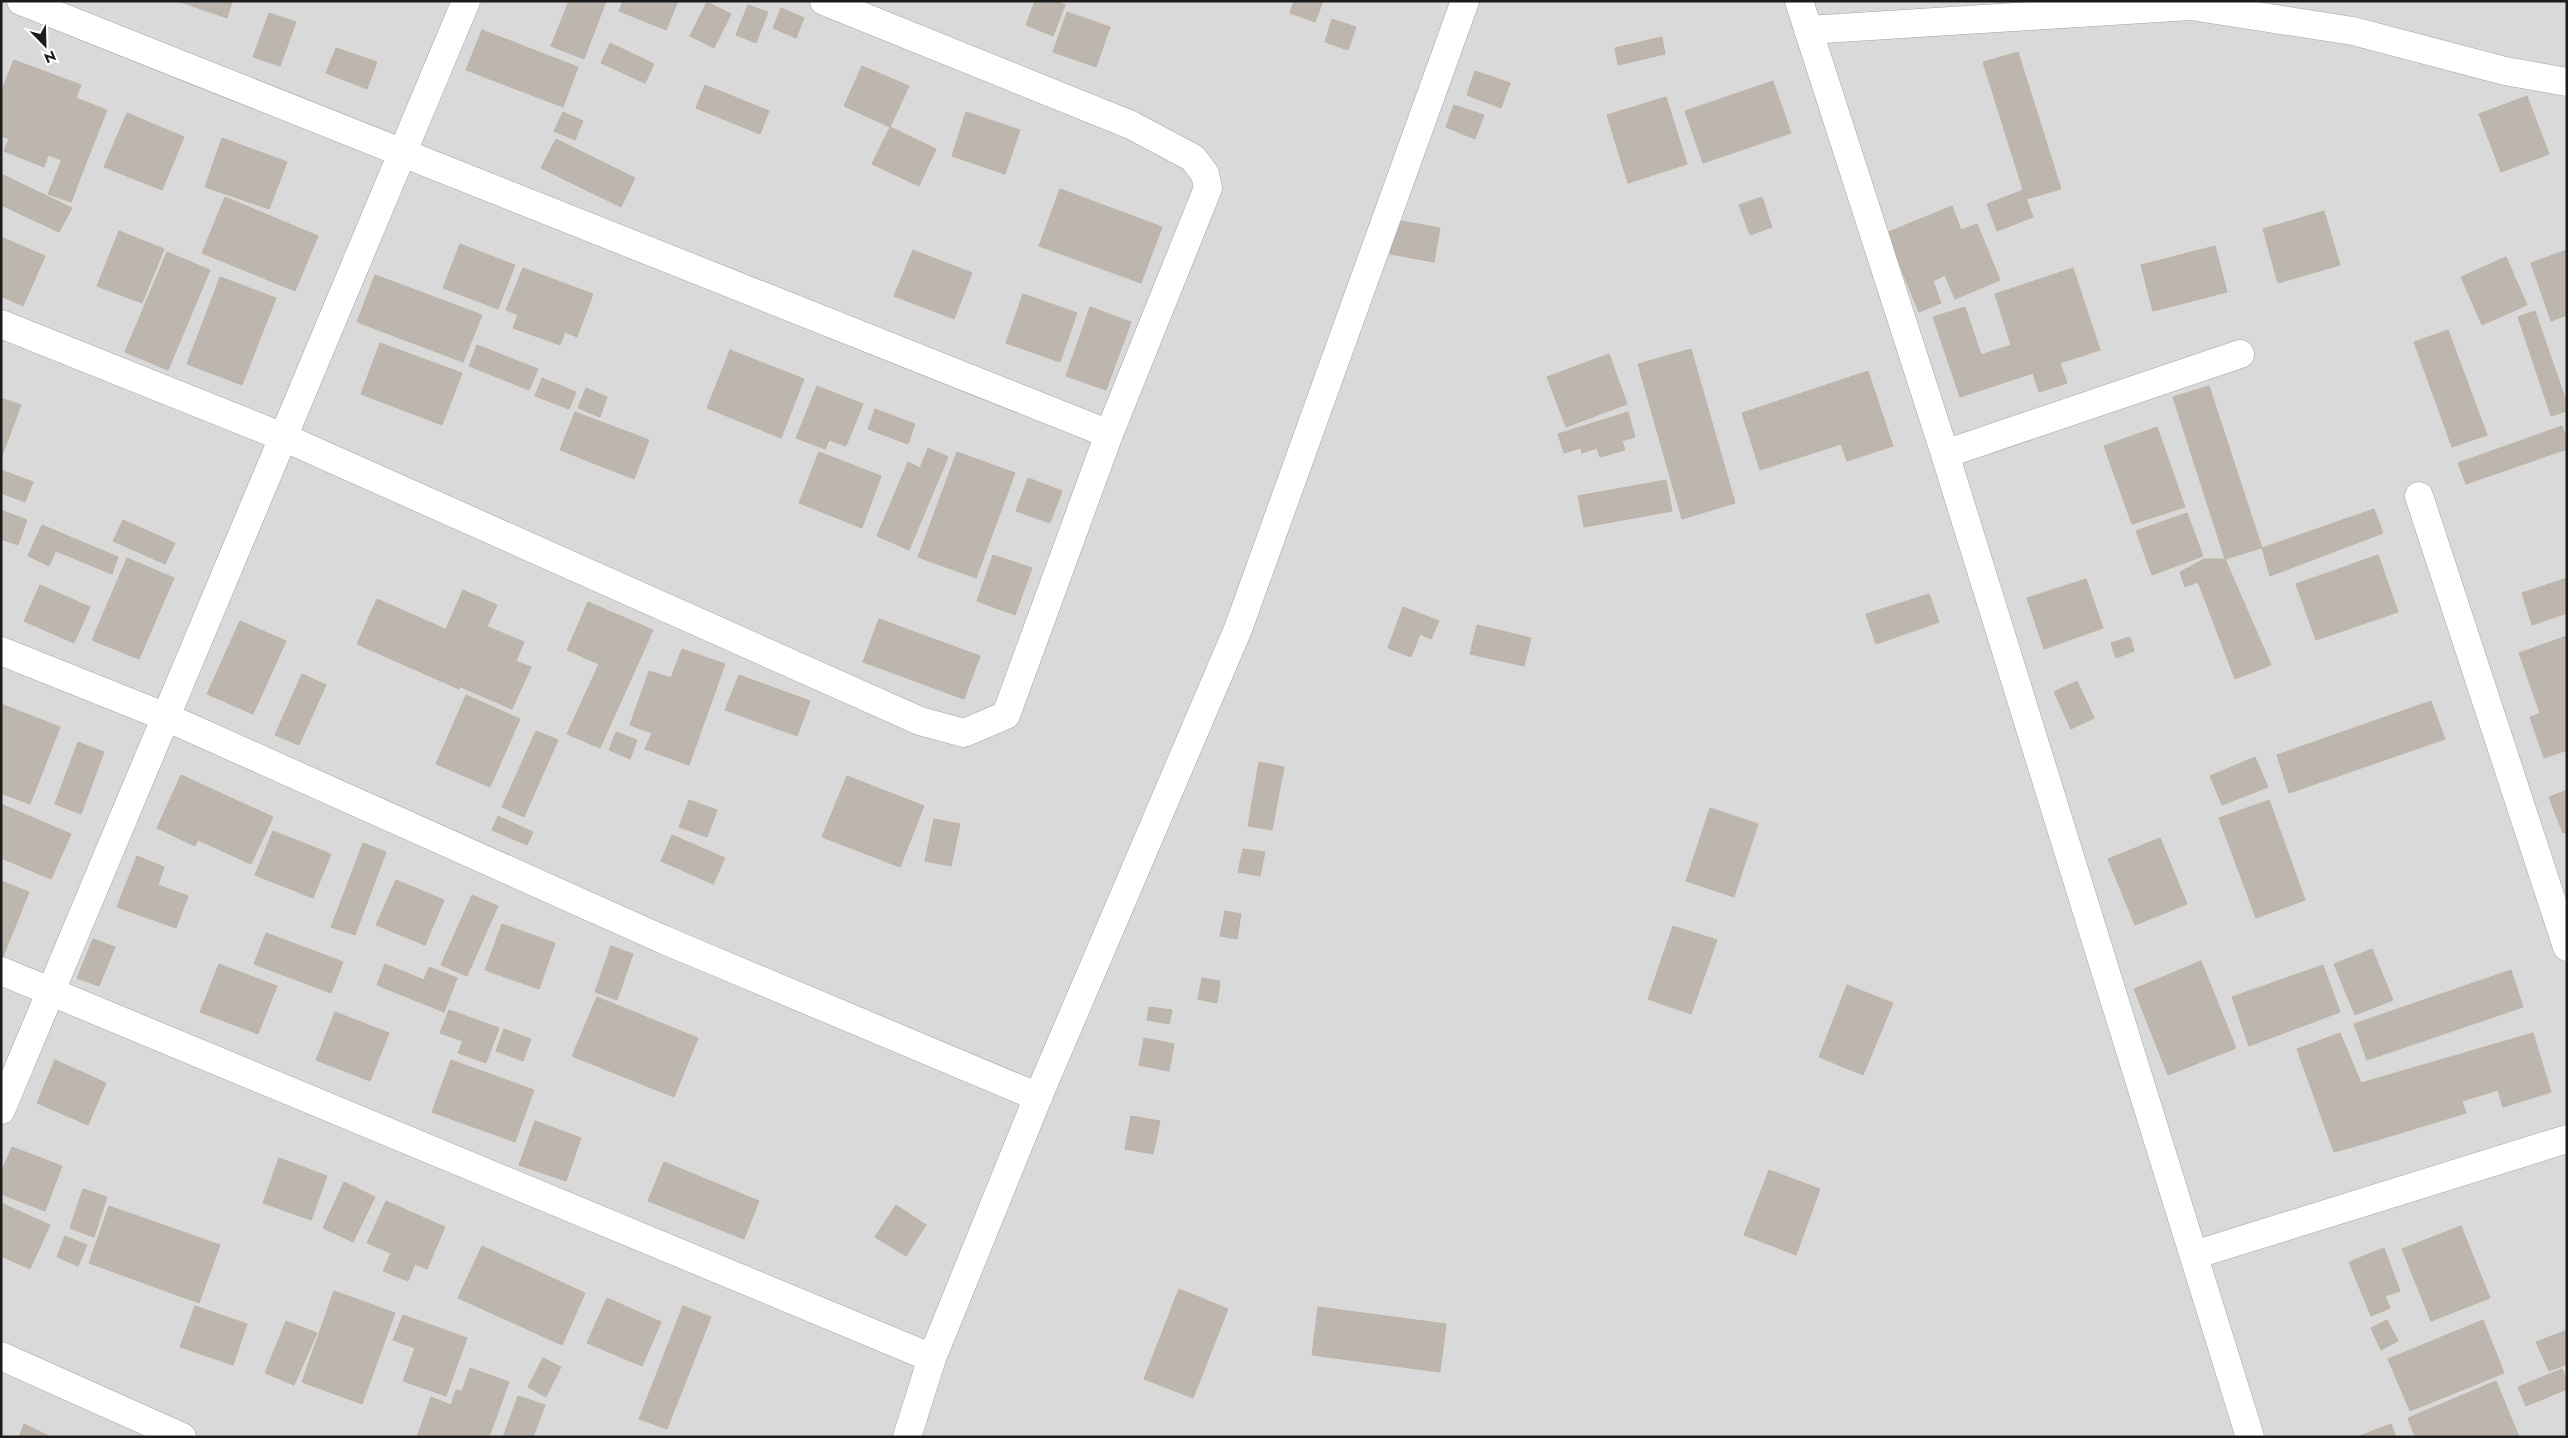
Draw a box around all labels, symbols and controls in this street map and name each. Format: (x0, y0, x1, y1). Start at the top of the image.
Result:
north arrow (20, 20, 70, 70)
text: N (41, 46, 59, 68)

